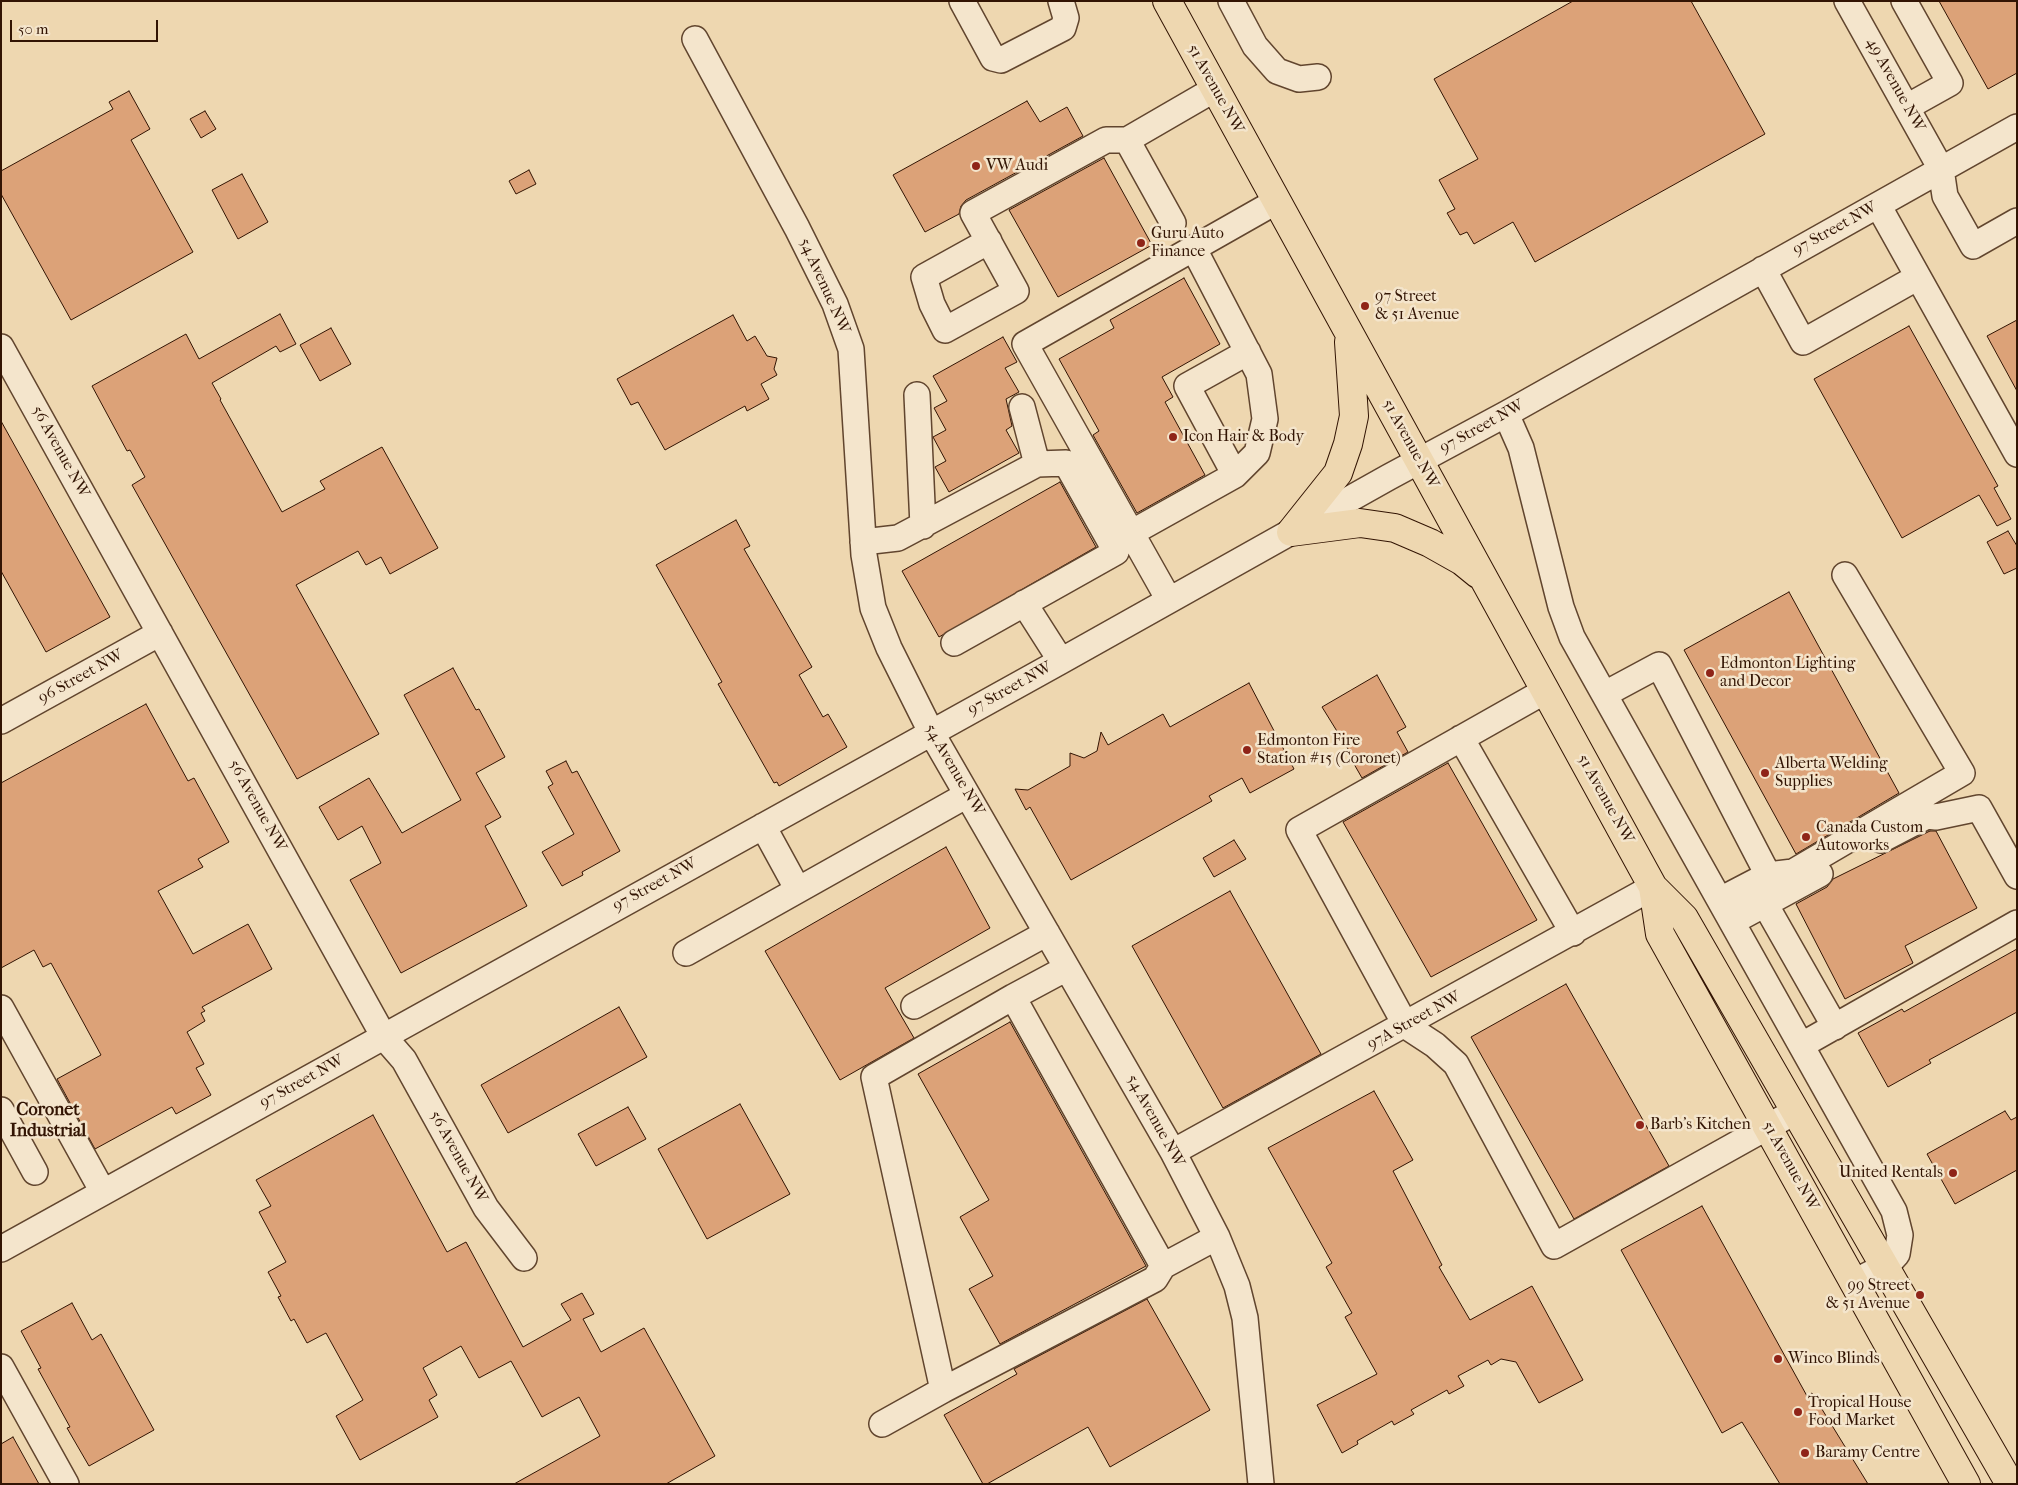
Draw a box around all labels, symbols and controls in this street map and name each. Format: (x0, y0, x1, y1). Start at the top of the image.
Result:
scale bar (12, 10, 160, 42)
text: 50 m (18, 20, 48, 38)
street label: 49 Avenue NW (1861, 35, 1929, 135)
street label: 51 Avenue NW (1183, 41, 1247, 137)
place label: VW Audi (986, 156, 1048, 176)
marker: VW Audi (970, 160, 982, 172)
street label: 97 Street NW (1790, 198, 1880, 260)
place label: Guru Auto Finance (1151, 224, 1224, 262)
street label: 54 Avenue NW (794, 235, 854, 337)
marker: Guru Auto Finance (1135, 237, 1147, 249)
place label: 97 Street & 51 Avenue (1375, 287, 1459, 325)
marker: 97 Street & 51 Avenue (1359, 300, 1371, 312)
street label: 51 Avenue NW (1378, 396, 1442, 492)
street label: 97 Street NW (1437, 396, 1527, 458)
street label: 56 Avenue NW (27, 403, 93, 501)
place label: Icon Hair & Body (1183, 427, 1304, 447)
marker: Icon Hair & Body (1167, 431, 1179, 443)
street label: 96 Street NW (35, 646, 127, 708)
place label: Edmonton Lighting and Decor (1720, 654, 1855, 692)
street label: 97 Street NW (965, 658, 1055, 720)
marker: Edmonton Lighting and Decor (1704, 667, 1716, 679)
street label: 54 Avenue NW (920, 721, 988, 819)
place label: Edmonton Fire Station #15 (Coronet) (1257, 731, 1401, 769)
marker: Edmonton Fire Station #15 (Coronet) (1241, 744, 1253, 756)
street label: 51 Avenue NW (1573, 751, 1637, 847)
place label: Alberta Welding Supplies (1775, 754, 1888, 792)
street label: 56 Avenue NW (224, 757, 290, 855)
marker: Alberta Welding Supplies (1759, 767, 1771, 779)
place label: Canada Custom Autoworks (1816, 818, 1923, 856)
marker: Canada Custom Autoworks (1800, 831, 1812, 843)
street label: 97 Street NW (610, 854, 700, 916)
street label: 97A Street NW (1364, 988, 1464, 1054)
street label: 97 Street NW (257, 1051, 347, 1113)
street label: 54 Avenue NW (1122, 1071, 1188, 1171)
district label: Coronet Industrial (10, 1100, 86, 1142)
street label: 56 Avenue NW (425, 1108, 491, 1206)
place label: Barb's Kitchen (1650, 1115, 1751, 1135)
street label: 51 Avenue NW (1758, 1118, 1822, 1214)
marker: Barb's Kitchen (1634, 1119, 1646, 1131)
place label: United Rentals (1839, 1163, 1943, 1183)
marker: United Rentals (1947, 1167, 1959, 1179)
place label: 99 Street & 51 Avenue (1826, 1276, 1910, 1314)
marker: 99 Street & 51 Avenue (1914, 1289, 1926, 1301)
place label: Winco Blinds (1788, 1349, 1880, 1369)
marker: Winco Blinds (1772, 1353, 1784, 1365)
place label: Tropical House Food Market (1808, 1393, 1911, 1431)
marker: Tropical House Food Market (1792, 1406, 1804, 1418)
place label: Baramy Centre (1815, 1443, 1920, 1463)
marker: Baramy Centre (1799, 1447, 1811, 1459)

